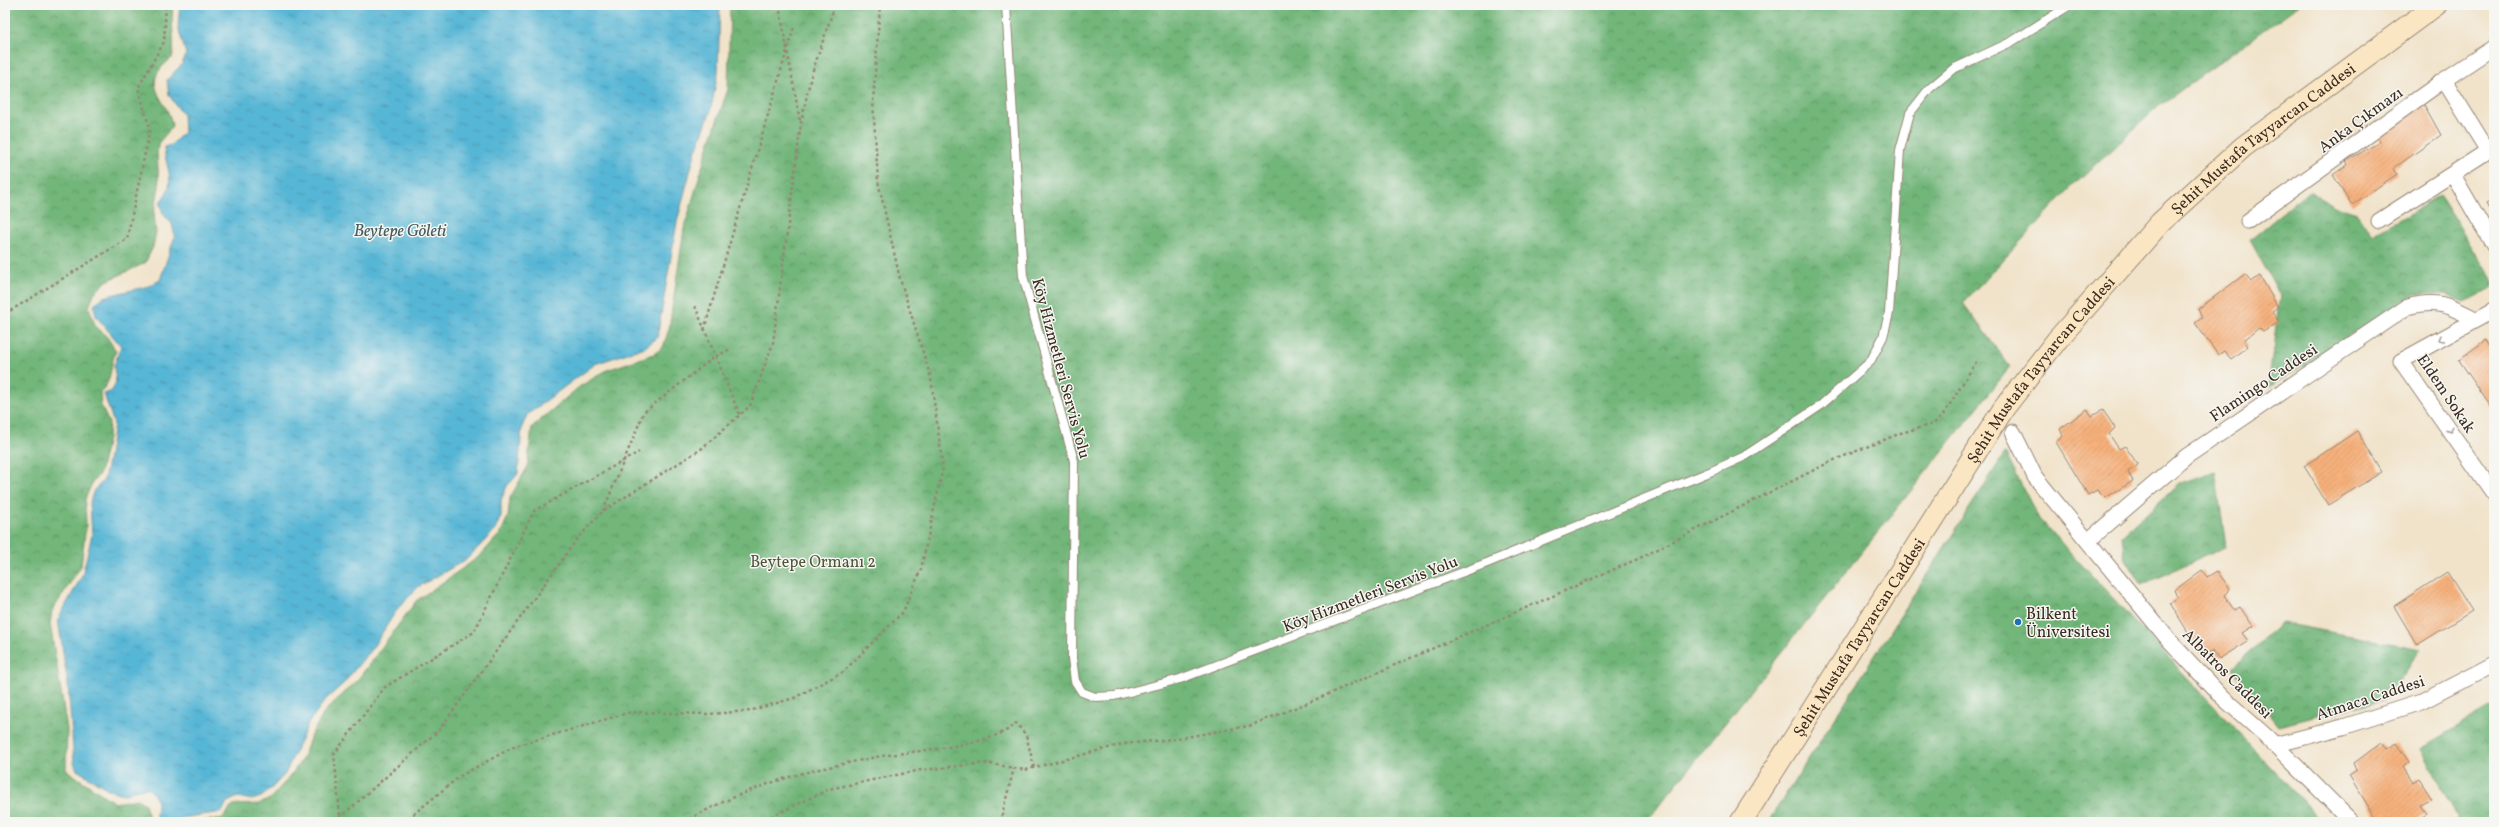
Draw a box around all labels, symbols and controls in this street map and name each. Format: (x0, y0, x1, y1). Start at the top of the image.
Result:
street label: Şehit Mustafa Tayyarcan Caddesi (2167, 59, 2361, 221)
street label: Anka Çıkmazı (2314, 82, 2408, 159)
water label: Beytepe Göleti (354, 220, 447, 243)
street label: Şehit Mustafa Tayyarcan Caddesi (1963, 272, 2121, 468)
street label: Köy Hizmetleri Servis Yolu (1025, 276, 1095, 461)
one-way arrow (2438, 334, 2445, 341)
street label: Flamingo Caddesi (2206, 339, 2323, 428)
street label: Eldem Sokak (2411, 350, 2480, 438)
one-way arrow (2445, 426, 2453, 433)
street label: Şehit Mustafa Tayyarcan Caddesi (1789, 534, 1932, 742)
street label: Köy Hizmetleri Servis Yolu (1280, 551, 1461, 638)
park label: Beytepe Ormanı 2 (750, 552, 876, 574)
place label: Bilkent Üniversitesi (2026, 604, 2110, 644)
marker: Bilkent Üniversitesi (2013, 617, 2023, 627)
street label: Albatros Caddesi (2177, 625, 2277, 724)
street label: Atmaca Caddesi (2314, 671, 2428, 727)

